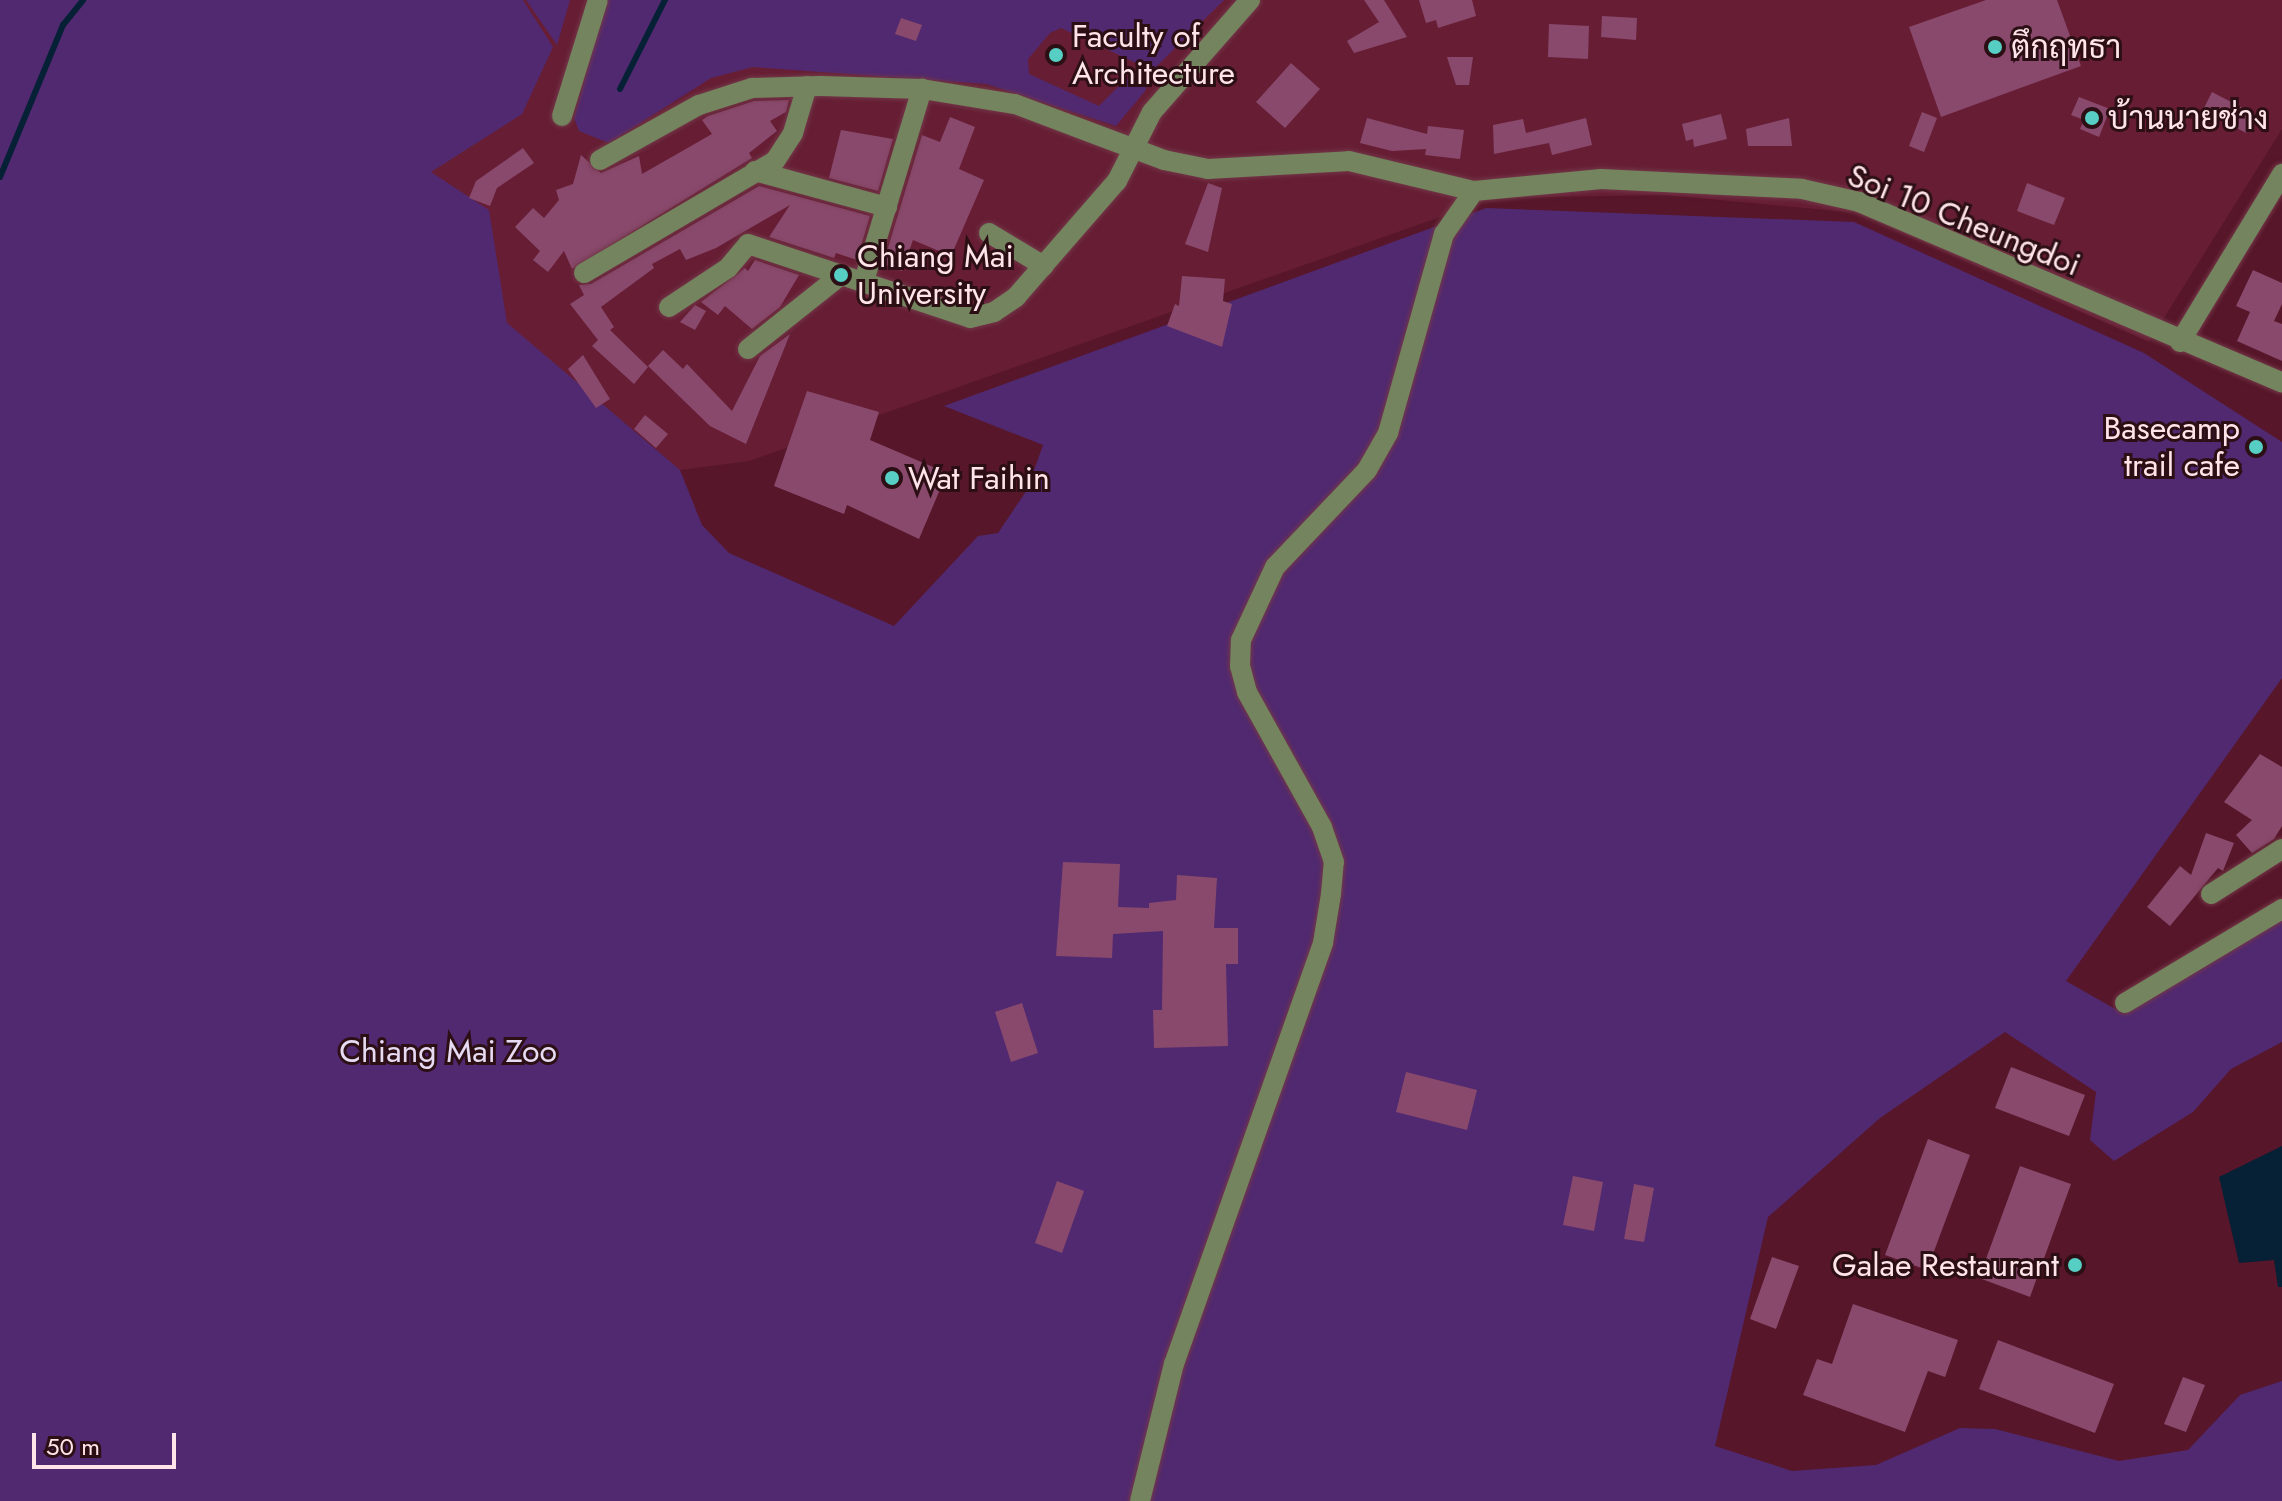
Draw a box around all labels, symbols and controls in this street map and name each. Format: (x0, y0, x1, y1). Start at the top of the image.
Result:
place label: Faculty of Architecture (1072, 18, 1235, 93)
place label: ตึกฤทธา (2011, 28, 2121, 66)
marker: ตึกฤทธา (1986, 38, 2004, 56)
marker: Faculty of Architecture (1047, 46, 1065, 64)
place label: บ้านนายช่าง (2108, 99, 2268, 137)
marker: บ้านนายช่าง (2083, 109, 2101, 127)
street label: Soi 10 Cheungdoi (1842, 156, 2086, 284)
place label: Chiang Mai University (857, 238, 1014, 313)
marker: Chiang Mai University (832, 266, 850, 284)
place label: Basecamp trail cafe (2103, 410, 2240, 485)
marker: Basecamp trail cafe (2247, 438, 2265, 456)
place label: Wat Faihin (908, 459, 1050, 497)
marker: Wat Faihin (883, 469, 901, 487)
park label: Chiang Mai Zoo (339, 1032, 557, 1070)
place label: Galae Restaurant (1832, 1246, 2059, 1284)
marker: Galae Restaurant (2066, 1256, 2084, 1274)
scale bar (36, 1417, 180, 1467)
text: 50 m (46, 1429, 100, 1464)

